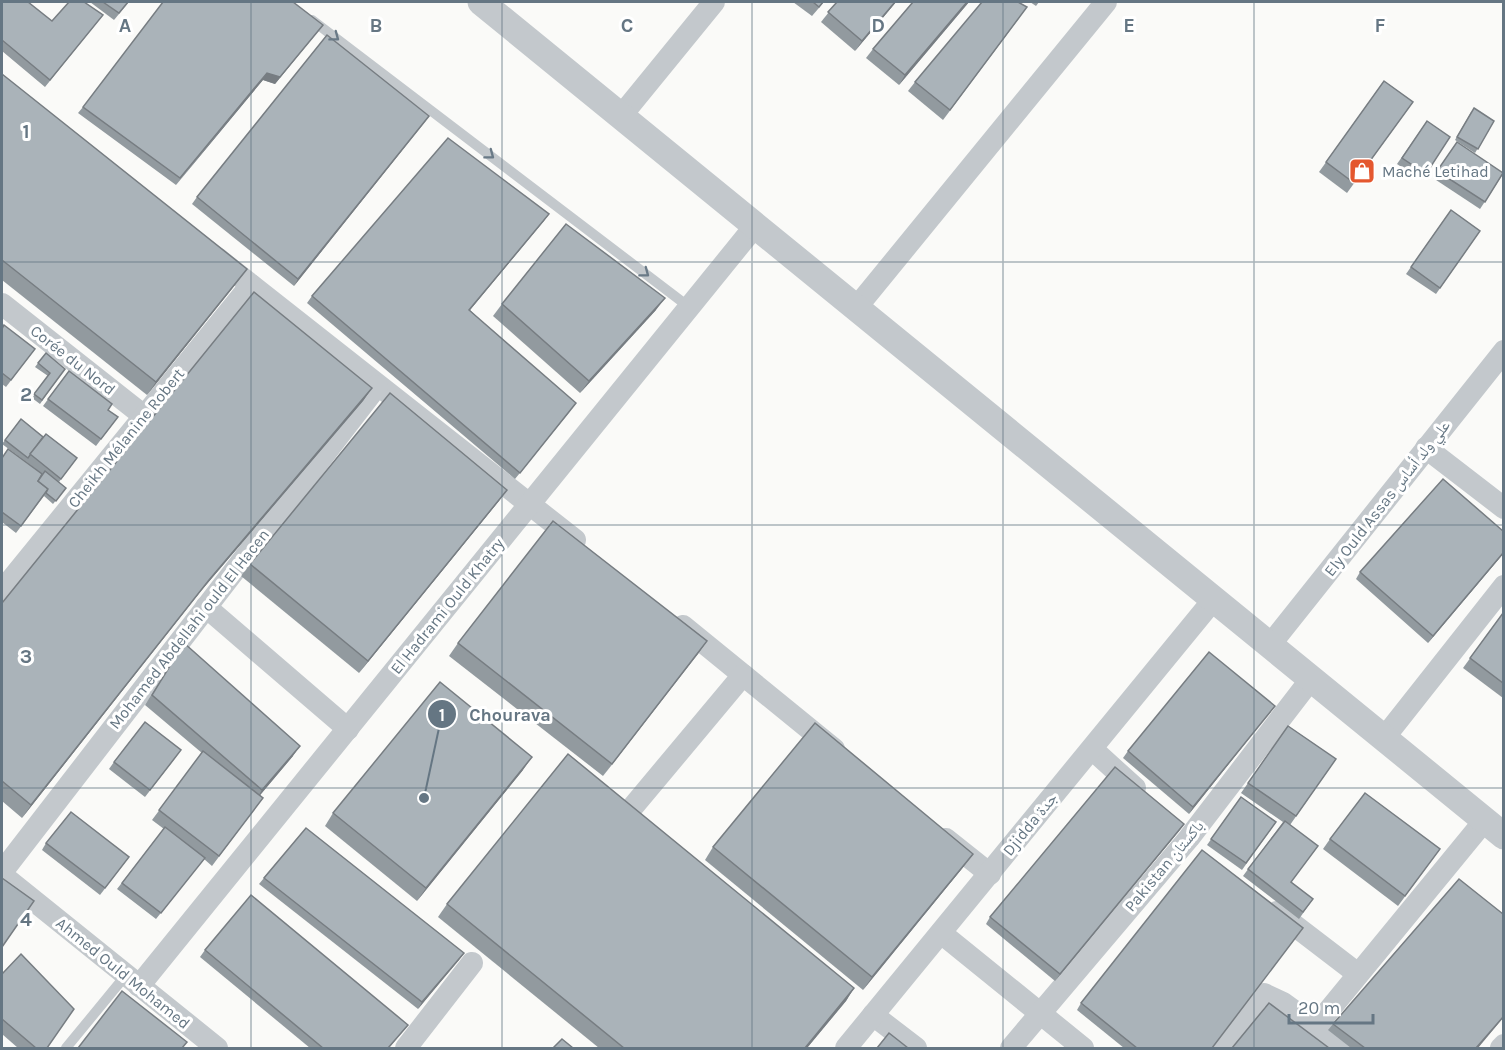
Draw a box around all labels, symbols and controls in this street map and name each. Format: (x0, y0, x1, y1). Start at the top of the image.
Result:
text: A (119, 14, 132, 37)
text: B (370, 14, 382, 37)
text: C (621, 14, 633, 37)
text: D (871, 14, 885, 37)
text: E (1123, 14, 1135, 37)
text: F (1375, 14, 1386, 37)
one-way arrow (328, 30, 339, 41)
text: 1 (22, 120, 30, 143)
one-way arrow (483, 148, 494, 159)
shop icon: Maché Letihad (1347, 156, 1377, 186)
place label: Maché Letihad (1382, 162, 1489, 181)
one-way arrow (638, 266, 649, 277)
street label: Corée du Nord (27, 321, 119, 399)
street label: Cheikh Mélanine Robert (64, 364, 188, 512)
text: 2 (20, 383, 32, 406)
street label: Ely Ould Assas علي ولد أساس (1320, 416, 1456, 582)
street label: Mohamed Abdellahi ould El Hacen (105, 525, 273, 733)
street label: El Hadrami Ould Khatry (386, 534, 508, 678)
text: 3 (20, 645, 32, 668)
callout: Chourava (427, 696, 563, 732)
text: 1 (439, 704, 445, 726)
text: Chourava (469, 704, 551, 726)
street label: Djidda جدة (999, 788, 1061, 860)
street label: Pakistan باكستان (1120, 817, 1208, 916)
text: 4 (20, 908, 32, 931)
street label: Ahmed Ould Mohamed (52, 913, 194, 1033)
scale bar (1289, 987, 1373, 1025)
text: 20 m (1298, 997, 1340, 1019)

